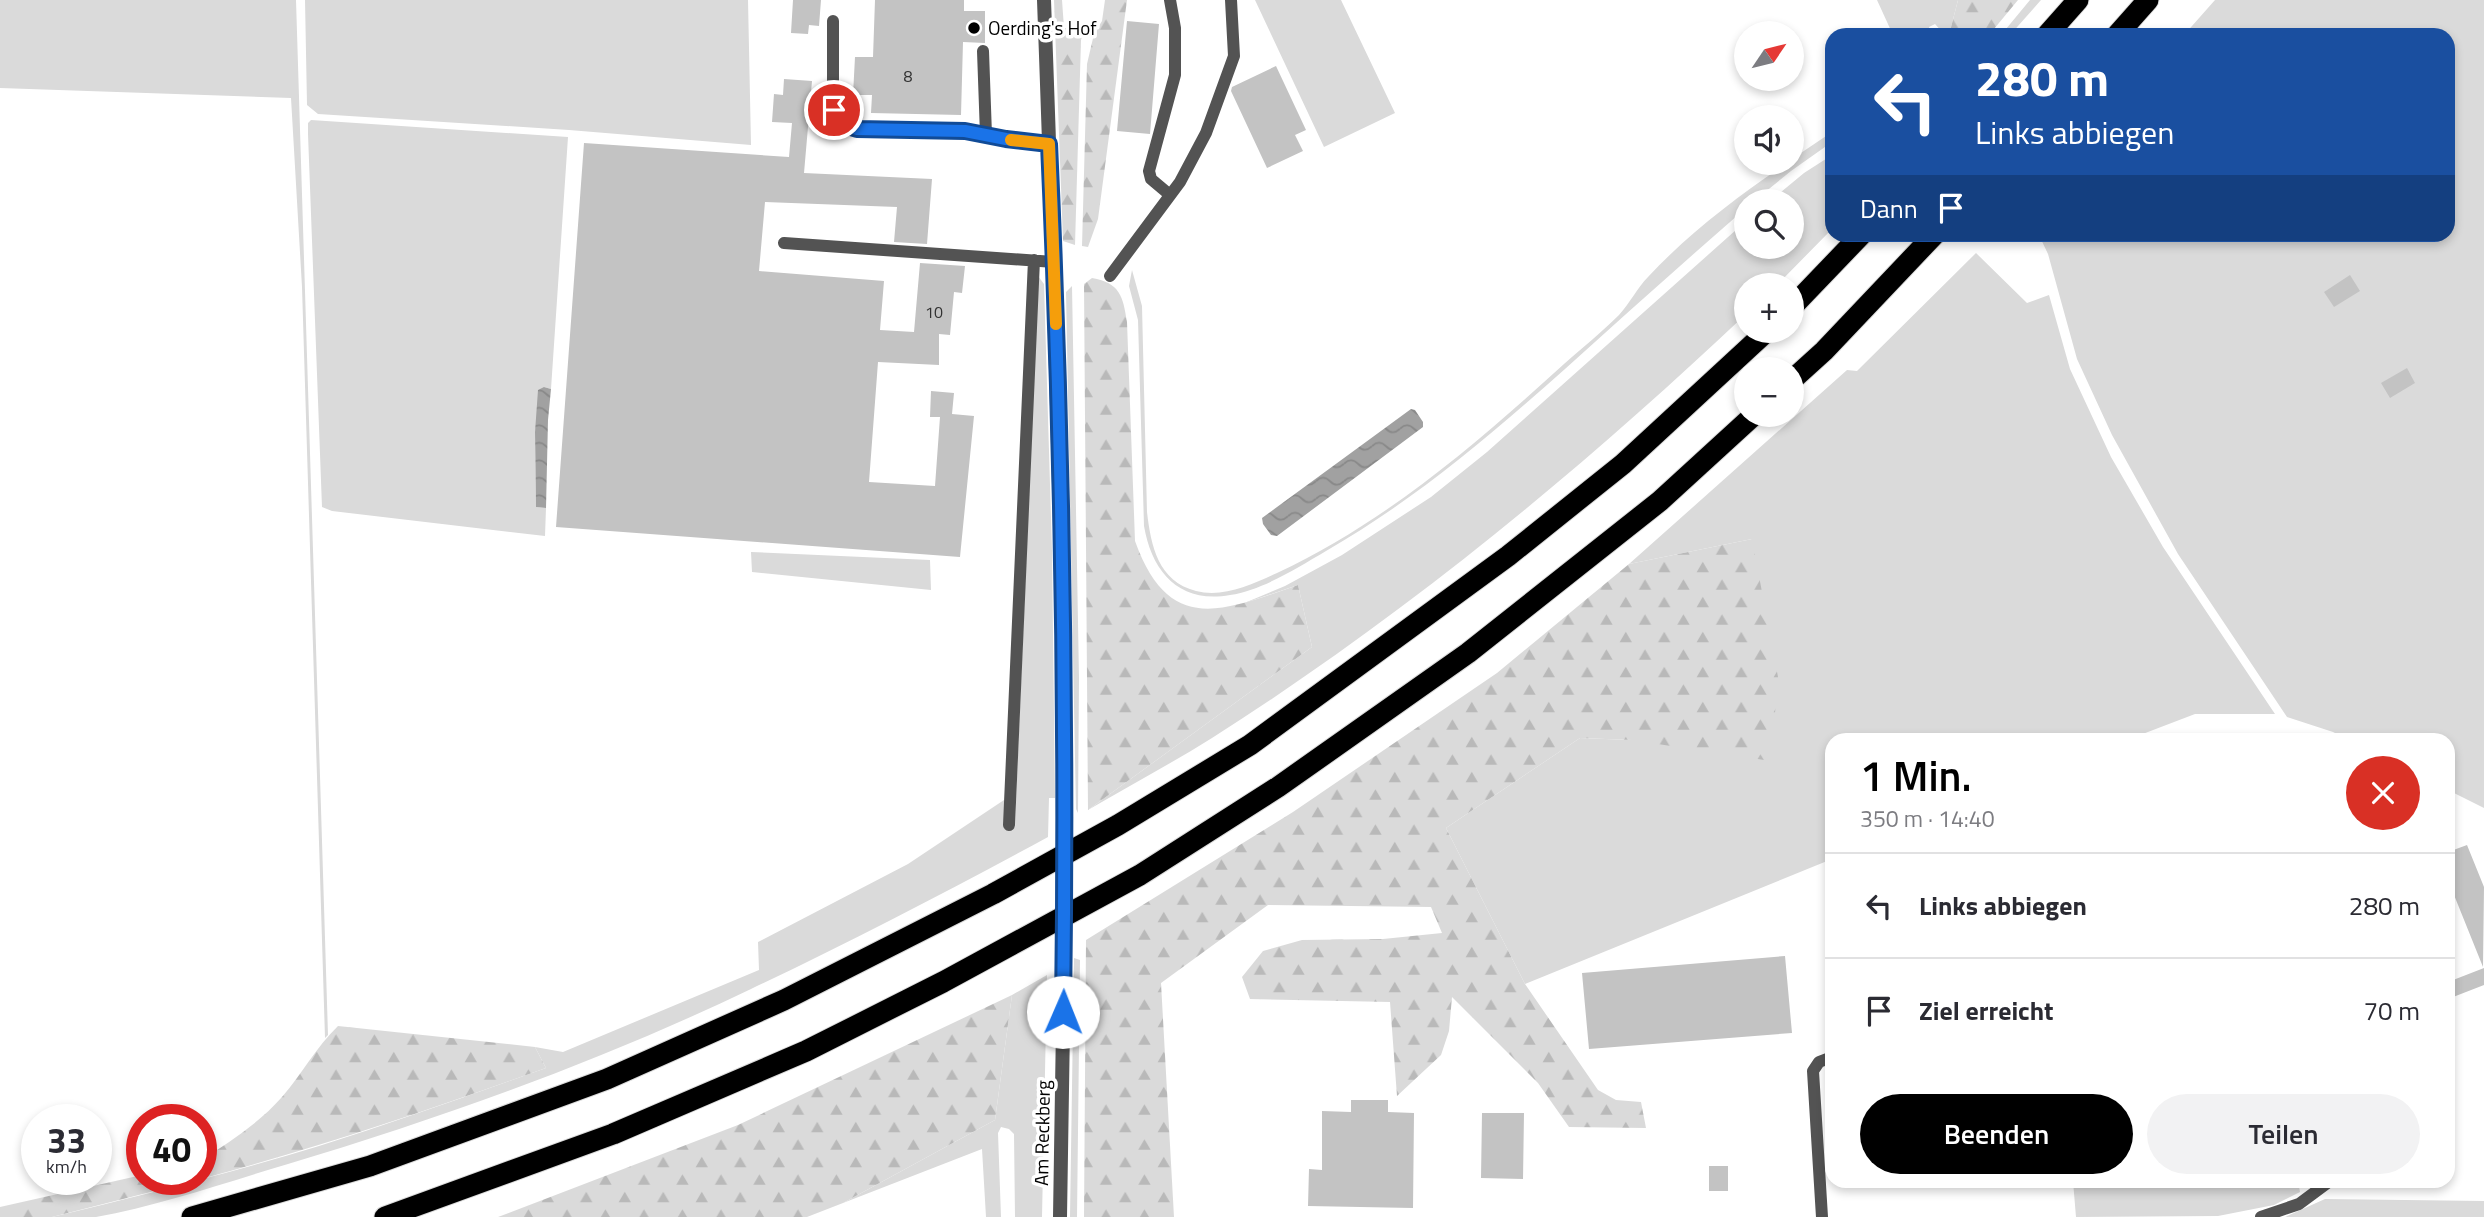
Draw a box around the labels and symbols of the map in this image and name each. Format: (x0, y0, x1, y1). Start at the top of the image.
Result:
place label: Oerding's Hof (988, 13, 1097, 42)
marker: Oerding's Hof (966, 20, 982, 36)
north arrow (1734, 21, 1804, 91)
house number: 8 (904, 64, 913, 88)
pin (804, 80, 864, 140)
house number: 10 (925, 300, 943, 324)
position arrow (1026, 975, 1100, 1049)
street label: Am Reckberg (1026, 1080, 1057, 1186)
speed limit sign: 40 (126, 1104, 217, 1195)

